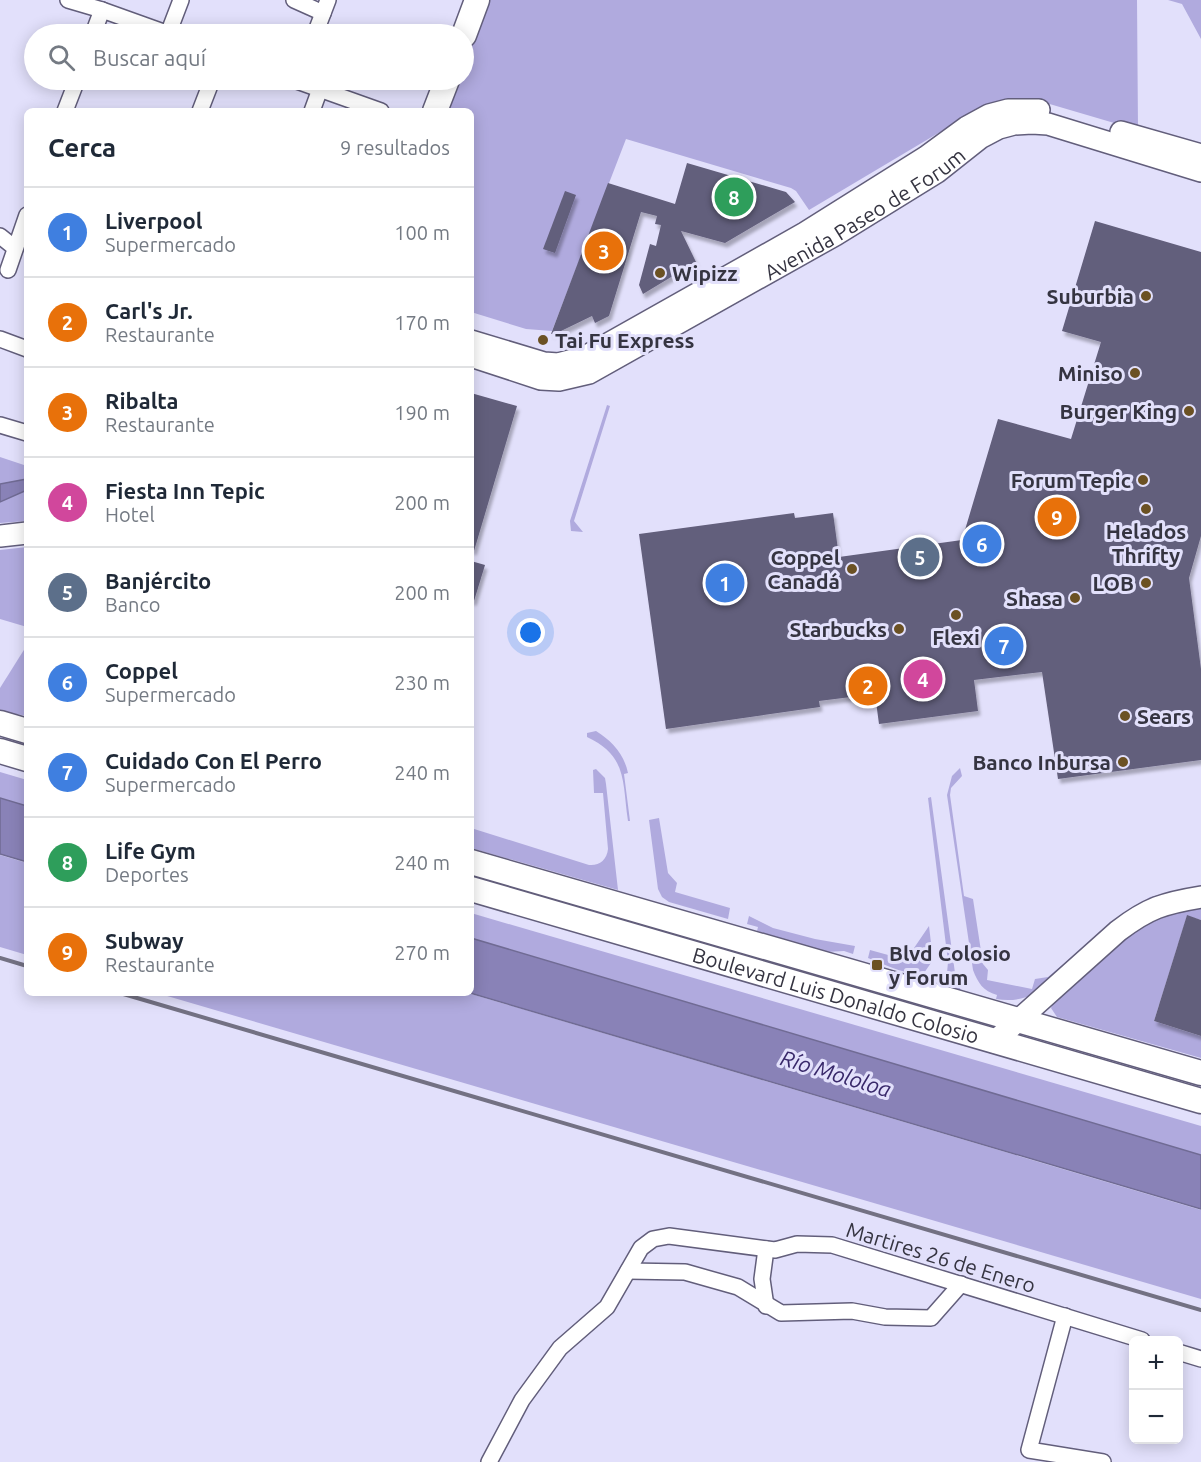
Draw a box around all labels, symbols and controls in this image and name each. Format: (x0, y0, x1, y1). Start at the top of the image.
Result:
search box (24, 24, 474, 90)
icon: search (45, 41, 78, 74)
text: Buscar aquí (93, 45, 206, 70)
text: Cerca (48, 133, 116, 162)
text: 9 resultados (340, 136, 450, 159)
street label: Avenida Paseo de Forum (760, 143, 970, 284)
pin: 8 (714, 174, 754, 220)
text: Liverpool (105, 208, 203, 233)
text: 1 (62, 221, 73, 244)
text: 100 m (394, 221, 450, 244)
pin: 3 (584, 228, 624, 274)
text: Supermercado (105, 233, 236, 256)
place label: Wipizz (672, 261, 737, 285)
marker: Wipizz (653, 266, 667, 280)
place label: Suburbia (1046, 284, 1134, 308)
marker: Suburbia (1139, 289, 1153, 303)
text: Carl's Jr. (105, 298, 193, 323)
text: 2 (62, 311, 73, 334)
text: 170 m (394, 311, 450, 334)
text: Restaurante (105, 323, 215, 346)
place label: Tai Fu Express (555, 328, 694, 352)
marker: Tai Fu Express (536, 333, 550, 347)
place label: Miniso (1058, 361, 1123, 385)
marker: Miniso (1128, 366, 1142, 380)
text: Ribalta (105, 388, 178, 413)
place label: Burger King (1060, 399, 1177, 423)
text: 3 (62, 401, 73, 424)
text: 190 m (394, 401, 450, 424)
marker: Burger King (1182, 404, 1196, 418)
text: Restaurante (105, 413, 215, 436)
place label: Forum Tepic (1011, 468, 1131, 492)
marker: Forum Tepic (1136, 473, 1150, 487)
text: Fiesta Inn Tepic (105, 478, 265, 503)
text: 4 (62, 491, 73, 514)
text: 200 m (394, 491, 450, 514)
pin: 9 (1038, 494, 1076, 540)
marker: Helados Thrifty (1139, 502, 1153, 516)
text: Hotel (105, 503, 155, 526)
place label: Helados Thrifty (1106, 519, 1186, 567)
pin: 6 (962, 522, 1002, 566)
pin: 5 (900, 534, 940, 580)
place label: Coppel Canadá (767, 545, 840, 593)
pin: 1 (706, 560, 744, 606)
marker: Coppel Canadá (845, 562, 859, 576)
text: Banjército (105, 568, 211, 593)
place label: LOB (1092, 571, 1134, 595)
marker: LOB (1139, 576, 1153, 590)
text: 5 (62, 581, 73, 604)
text: 200 m (394, 581, 450, 604)
place label: Shasa (1006, 586, 1063, 610)
marker: Shasa (1068, 591, 1082, 605)
text: Banco (105, 593, 160, 616)
marker: Flexi (949, 608, 963, 622)
place label: Starbucks (789, 617, 887, 641)
your location (516, 618, 545, 647)
marker: Starbucks (892, 622, 906, 636)
pin: 7 (984, 624, 1024, 668)
place label: Flexi (932, 625, 980, 649)
pin: 4 (904, 656, 942, 702)
text: Coppel (105, 658, 178, 683)
pin: 2 (848, 664, 888, 708)
text: 6 (62, 671, 73, 694)
text: 230 m (394, 671, 450, 694)
text: Supermercado (105, 683, 236, 706)
place label: Sears (1137, 704, 1191, 728)
marker: Sears (1118, 709, 1132, 723)
text: Cuidado Con El Perro (105, 748, 322, 773)
place label: Banco Inbursa (972, 750, 1111, 774)
marker: Banco Inbursa (1116, 755, 1130, 769)
text: 7 (62, 761, 73, 784)
text: 240 m (394, 761, 450, 784)
text: Supermercado (105, 773, 236, 796)
text: Life Gym (105, 838, 196, 863)
text: 8 (62, 851, 73, 874)
text: 240 m (394, 851, 450, 874)
text: Deportes (105, 863, 189, 886)
text: Subway (105, 928, 184, 953)
text: 9 (62, 941, 73, 964)
text: 270 m (394, 941, 450, 964)
place label: Blvd Colosio y Forum (889, 941, 1011, 989)
street label: Boulevard Luis Donaldo Colosio (690, 942, 982, 1048)
text: Restaurante (105, 953, 215, 976)
marker: Blvd Colosio y Forum (870, 958, 884, 972)
water label: Río Mololoa (778, 1044, 894, 1102)
street label: Martires 26 de Enero (843, 1217, 1039, 1297)
map controls (1129, 1336, 1183, 1444)
button: + (1129, 1336, 1183, 1390)
button: − (1129, 1390, 1183, 1444)

